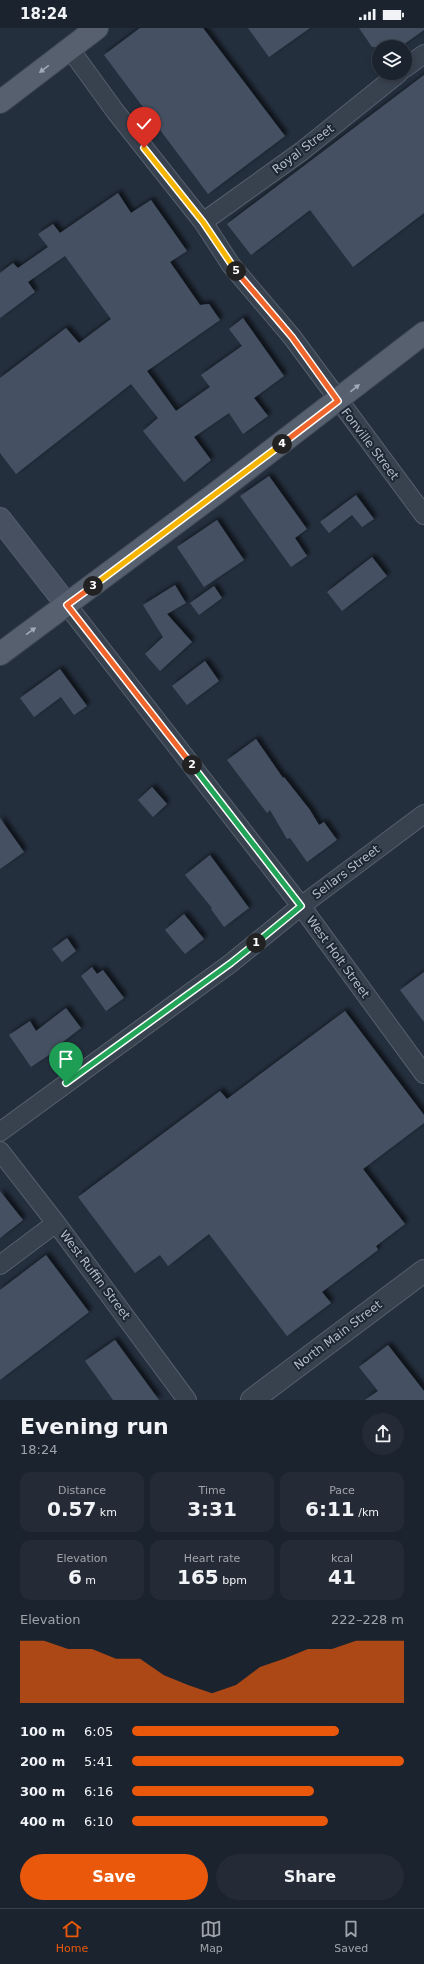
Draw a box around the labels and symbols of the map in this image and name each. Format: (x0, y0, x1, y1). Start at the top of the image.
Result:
one-way arrow (38, 64, 49, 73)
pin (127, 107, 161, 148)
street label: Royal Street (270, 121, 337, 177)
pin: 5 (226, 261, 246, 281)
one-way arrow (350, 383, 360, 392)
street label: Fonville Street (338, 405, 402, 483)
pin: 4 (272, 434, 292, 454)
pin: 3 (83, 576, 103, 596)
one-way arrow (26, 627, 37, 635)
pin: 2 (182, 755, 202, 775)
street label: Sellars Street (310, 842, 383, 902)
street label: West Holt Street (304, 913, 373, 1001)
pin: 1 (246, 933, 266, 953)
pin (49, 1042, 83, 1083)
street label: West Ruffin Street (57, 1228, 133, 1323)
street label: North Main Street (291, 1297, 385, 1373)

